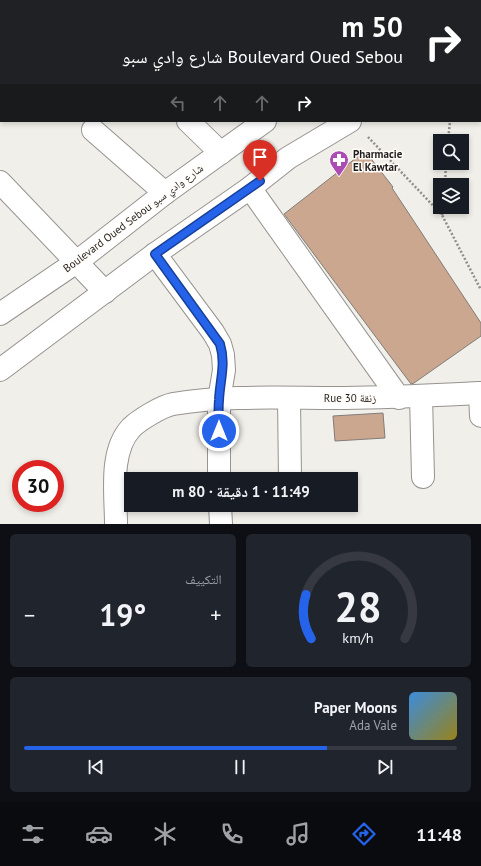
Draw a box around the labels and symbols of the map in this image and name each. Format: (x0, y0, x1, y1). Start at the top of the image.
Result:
pin (243, 140, 277, 181)
place label: Pharmacie El Kawtar (353, 147, 403, 174)
pharmacy icon: Pharmacie El Kawtar (328, 149, 350, 177)
street label: Boulevard Oued Sebou شارع وادي سبو (60, 161, 207, 277)
street label: Rue 30 زنقة (324, 391, 376, 405)
position arrow (198, 410, 240, 452)
speed limit sign: 30 (12, 460, 64, 512)

